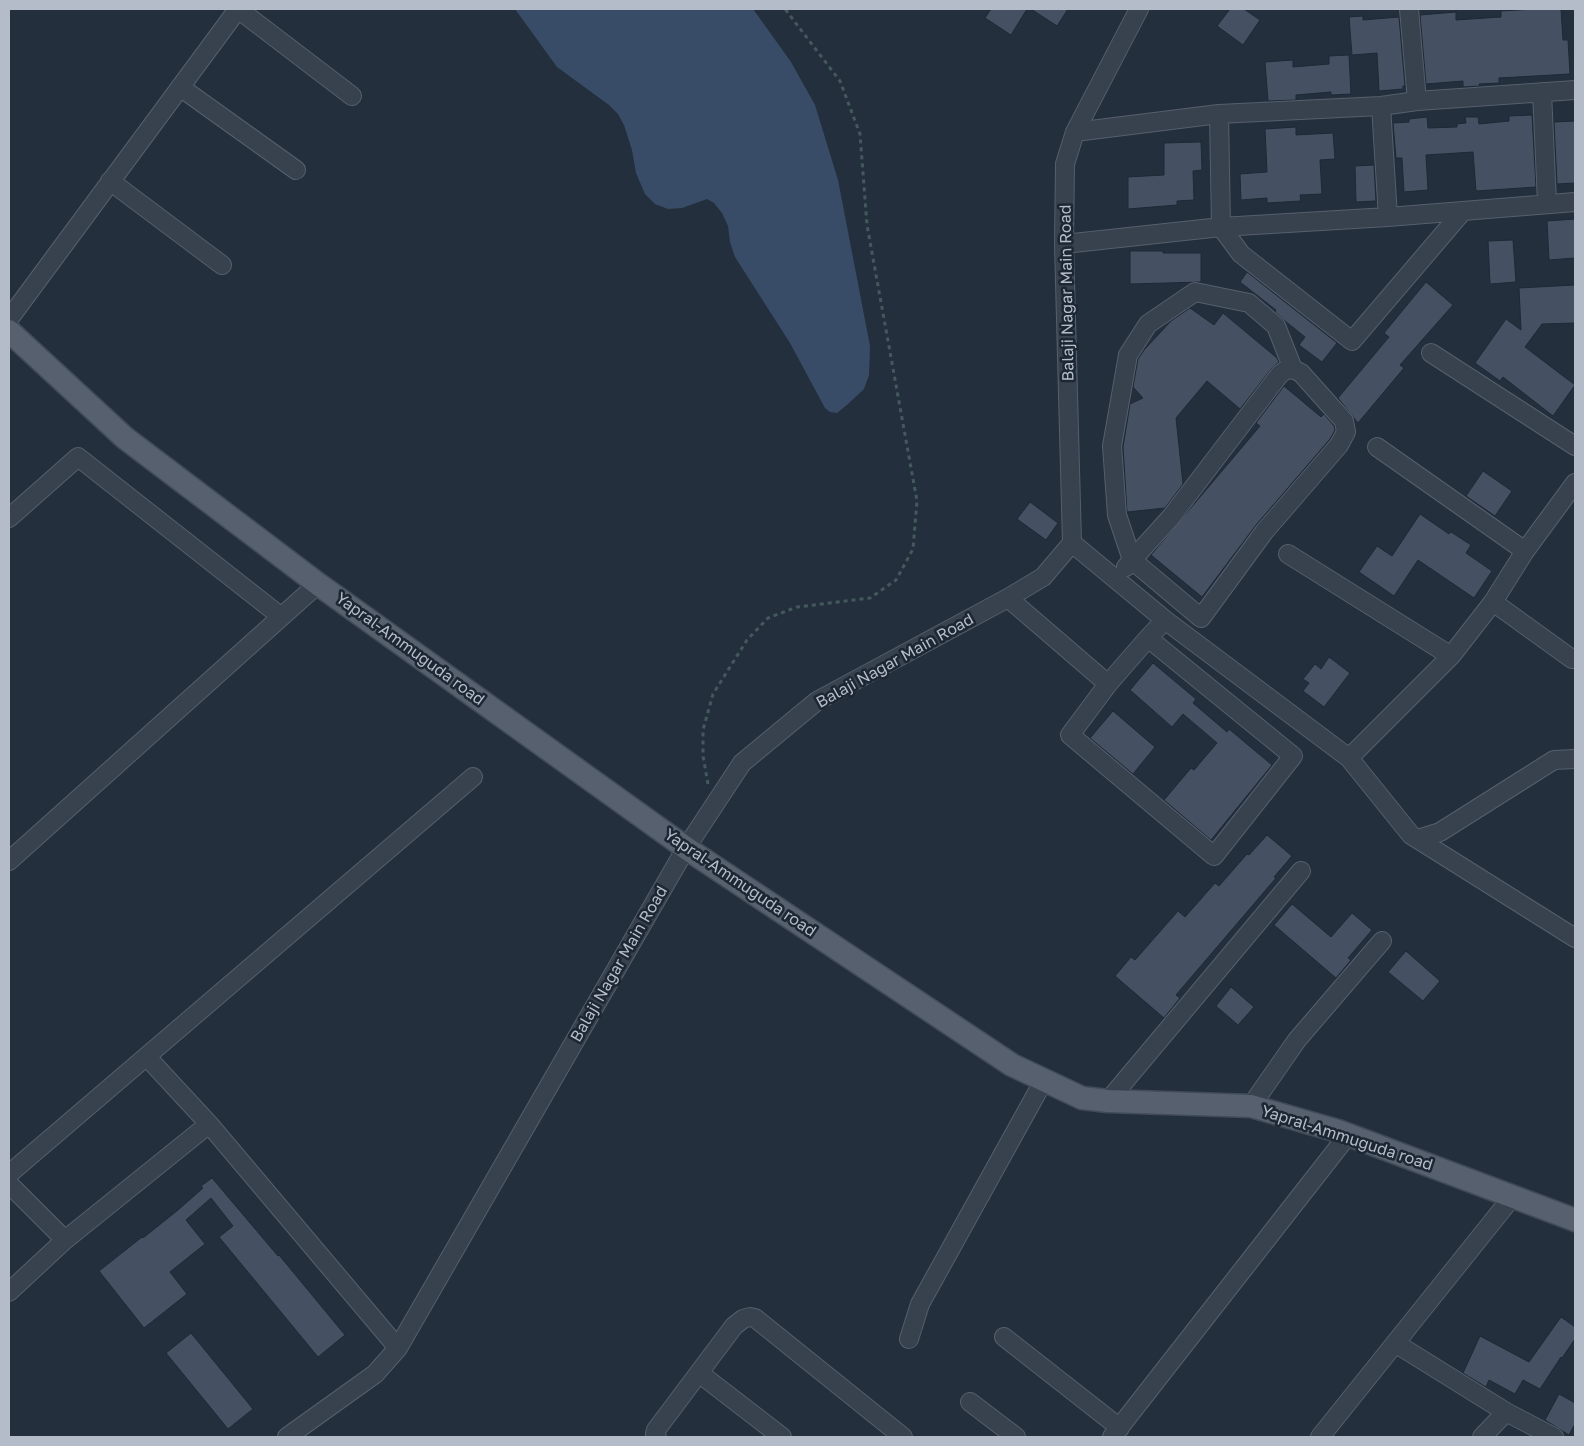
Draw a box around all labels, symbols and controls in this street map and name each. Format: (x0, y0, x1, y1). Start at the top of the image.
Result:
street label: Balaji Nagar Main Road (1056, 204, 1078, 382)
street label: Yapral-Ammuguda road (332, 589, 488, 709)
street label: Balaji Nagar Main Road (813, 610, 977, 712)
street label: Yapral-Ammuguda road (660, 825, 820, 941)
street label: Balaji Nagar Main Road (566, 883, 672, 1045)
street label: Yapral-Ammuguda road (1259, 1101, 1435, 1175)

